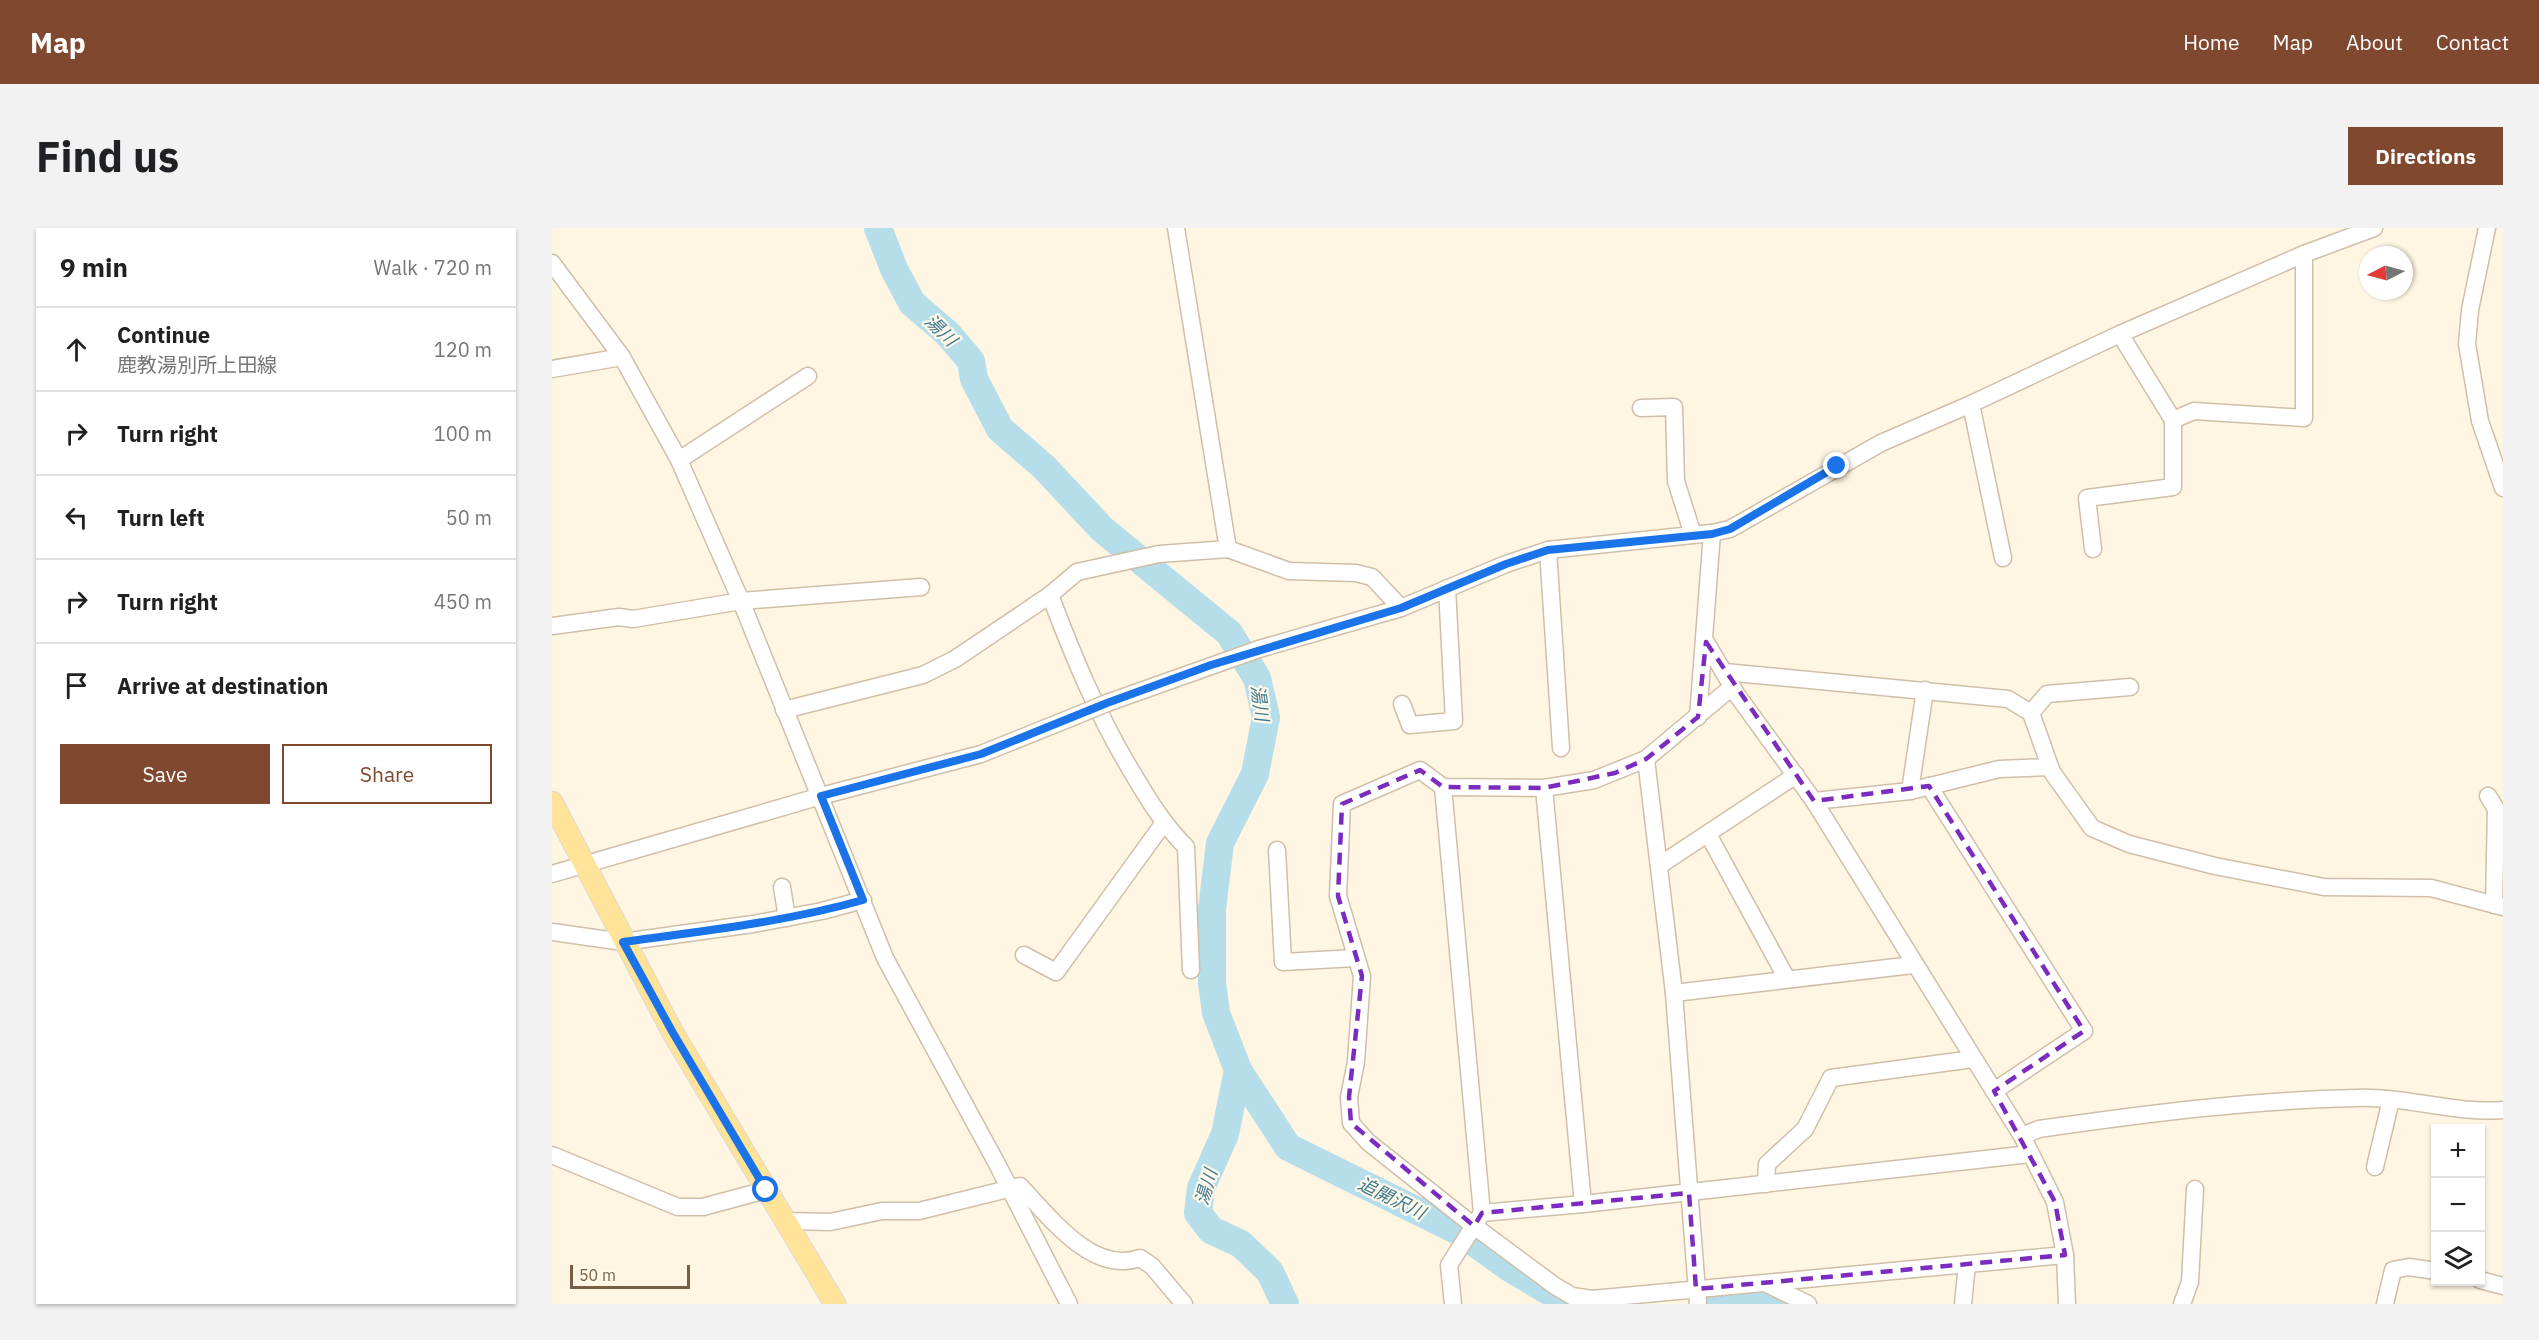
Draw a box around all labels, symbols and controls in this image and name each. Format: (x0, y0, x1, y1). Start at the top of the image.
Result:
text: Map (30, 24, 86, 61)
text: Home (2183, 28, 2240, 56)
text: Map (2273, 28, 2313, 56)
text: About (2346, 28, 2403, 56)
text: Contact (2436, 28, 2509, 56)
button: Directions (2348, 127, 2503, 185)
text: Find us (36, 129, 179, 184)
north arrow (2359, 246, 2413, 300)
text: 9 min (60, 250, 128, 284)
text: Walk · 720 m (374, 254, 492, 281)
water label: 湯川 (920, 309, 963, 352)
text: Continue (117, 320, 210, 349)
icon: ahead (60, 333, 93, 366)
text: 120 m (434, 336, 492, 363)
text: 鹿教湯別所上田線 (117, 351, 277, 378)
icon: right (60, 417, 93, 450)
text: Turn right (117, 419, 218, 448)
text: 100 m (434, 420, 492, 447)
route end (1823, 452, 1849, 478)
icon: left (60, 501, 93, 534)
text: Turn left (117, 503, 205, 532)
text: 50 m (446, 504, 492, 531)
icon: right (60, 585, 93, 618)
text: Turn right (117, 587, 218, 616)
text: 450 m (434, 588, 492, 615)
icon: arrive (60, 669, 93, 702)
text: Arrive at destination (117, 671, 328, 700)
water label: 湯川 (1246, 684, 1274, 724)
button: Save (60, 744, 270, 804)
button: Share (282, 744, 492, 804)
map controls (2431, 1124, 2485, 1286)
button: + (2431, 1124, 2485, 1178)
water label: 湯川 (1190, 1165, 1223, 1207)
water label: 追開沢川 (1355, 1172, 1431, 1225)
route start (752, 1176, 778, 1202)
button: − (2431, 1178, 2485, 1232)
button: layers (2431, 1232, 2485, 1286)
scale bar (570, 1262, 690, 1290)
text: 50 m (579, 1265, 616, 1285)

